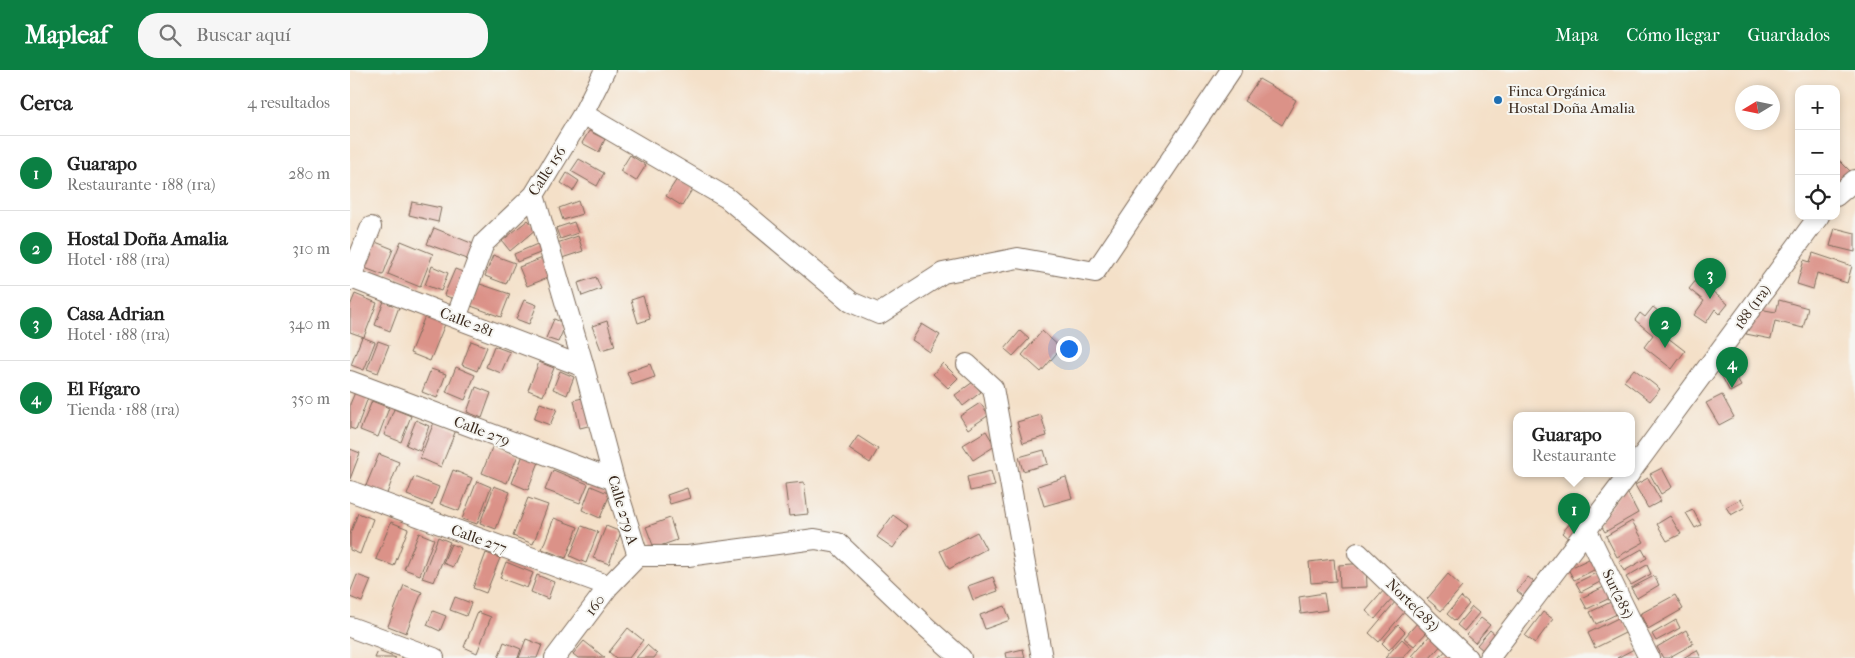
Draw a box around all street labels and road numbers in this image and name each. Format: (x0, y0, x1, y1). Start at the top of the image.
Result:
street label: Calle 156 (524, 142, 570, 199)
street label: 188 (1ra) (1730, 281, 1774, 333)
street label: Calle 281 (437, 303, 497, 341)
street label: Calle 279 (451, 412, 513, 450)
street label: Calle 279 A (604, 473, 642, 547)
street label: Calle 277 (449, 521, 509, 557)
street label: Sur(285) (1598, 566, 1638, 622)
street label: Norte(283) (1382, 575, 1444, 635)
street label: 160 (581, 591, 609, 619)

